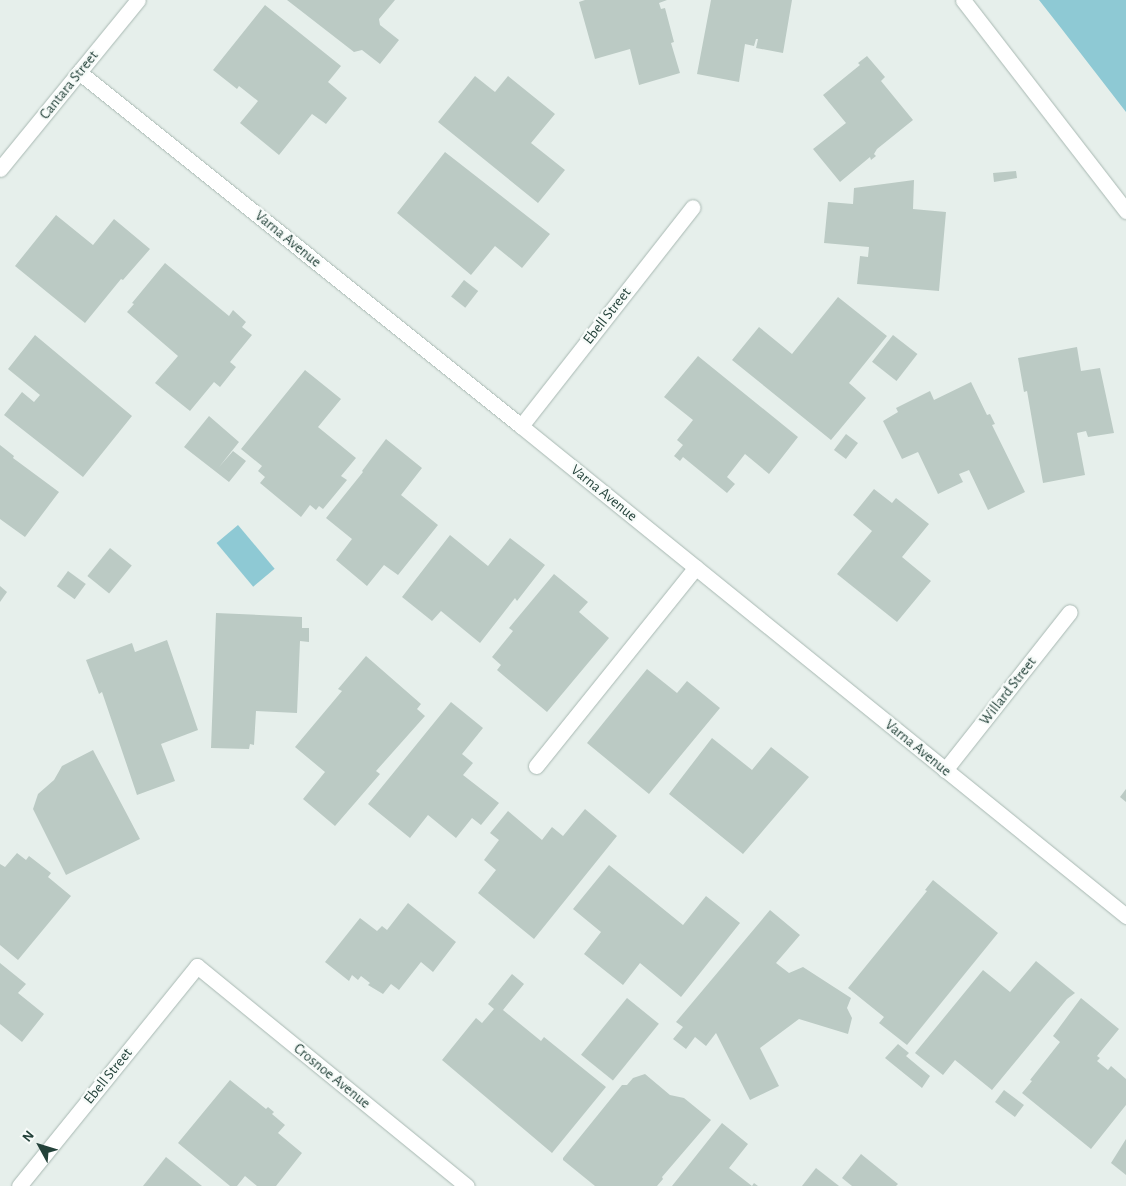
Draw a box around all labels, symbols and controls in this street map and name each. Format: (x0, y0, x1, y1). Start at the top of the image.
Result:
street label: Cantara Street (36, 47, 102, 123)
street label: Varna Avenue (251, 207, 325, 271)
street label: Ebell Street (579, 284, 635, 348)
street label: Varna Avenue (567, 461, 641, 525)
street label: Willard Street (976, 653, 1040, 729)
street label: Varna Avenue (881, 716, 955, 780)
street label: Crosnoe Avenue (290, 1040, 374, 1112)
street label: Ebell Street (80, 1044, 136, 1108)
north arrow (15, 1121, 65, 1171)
text: N (20, 1128, 37, 1145)

